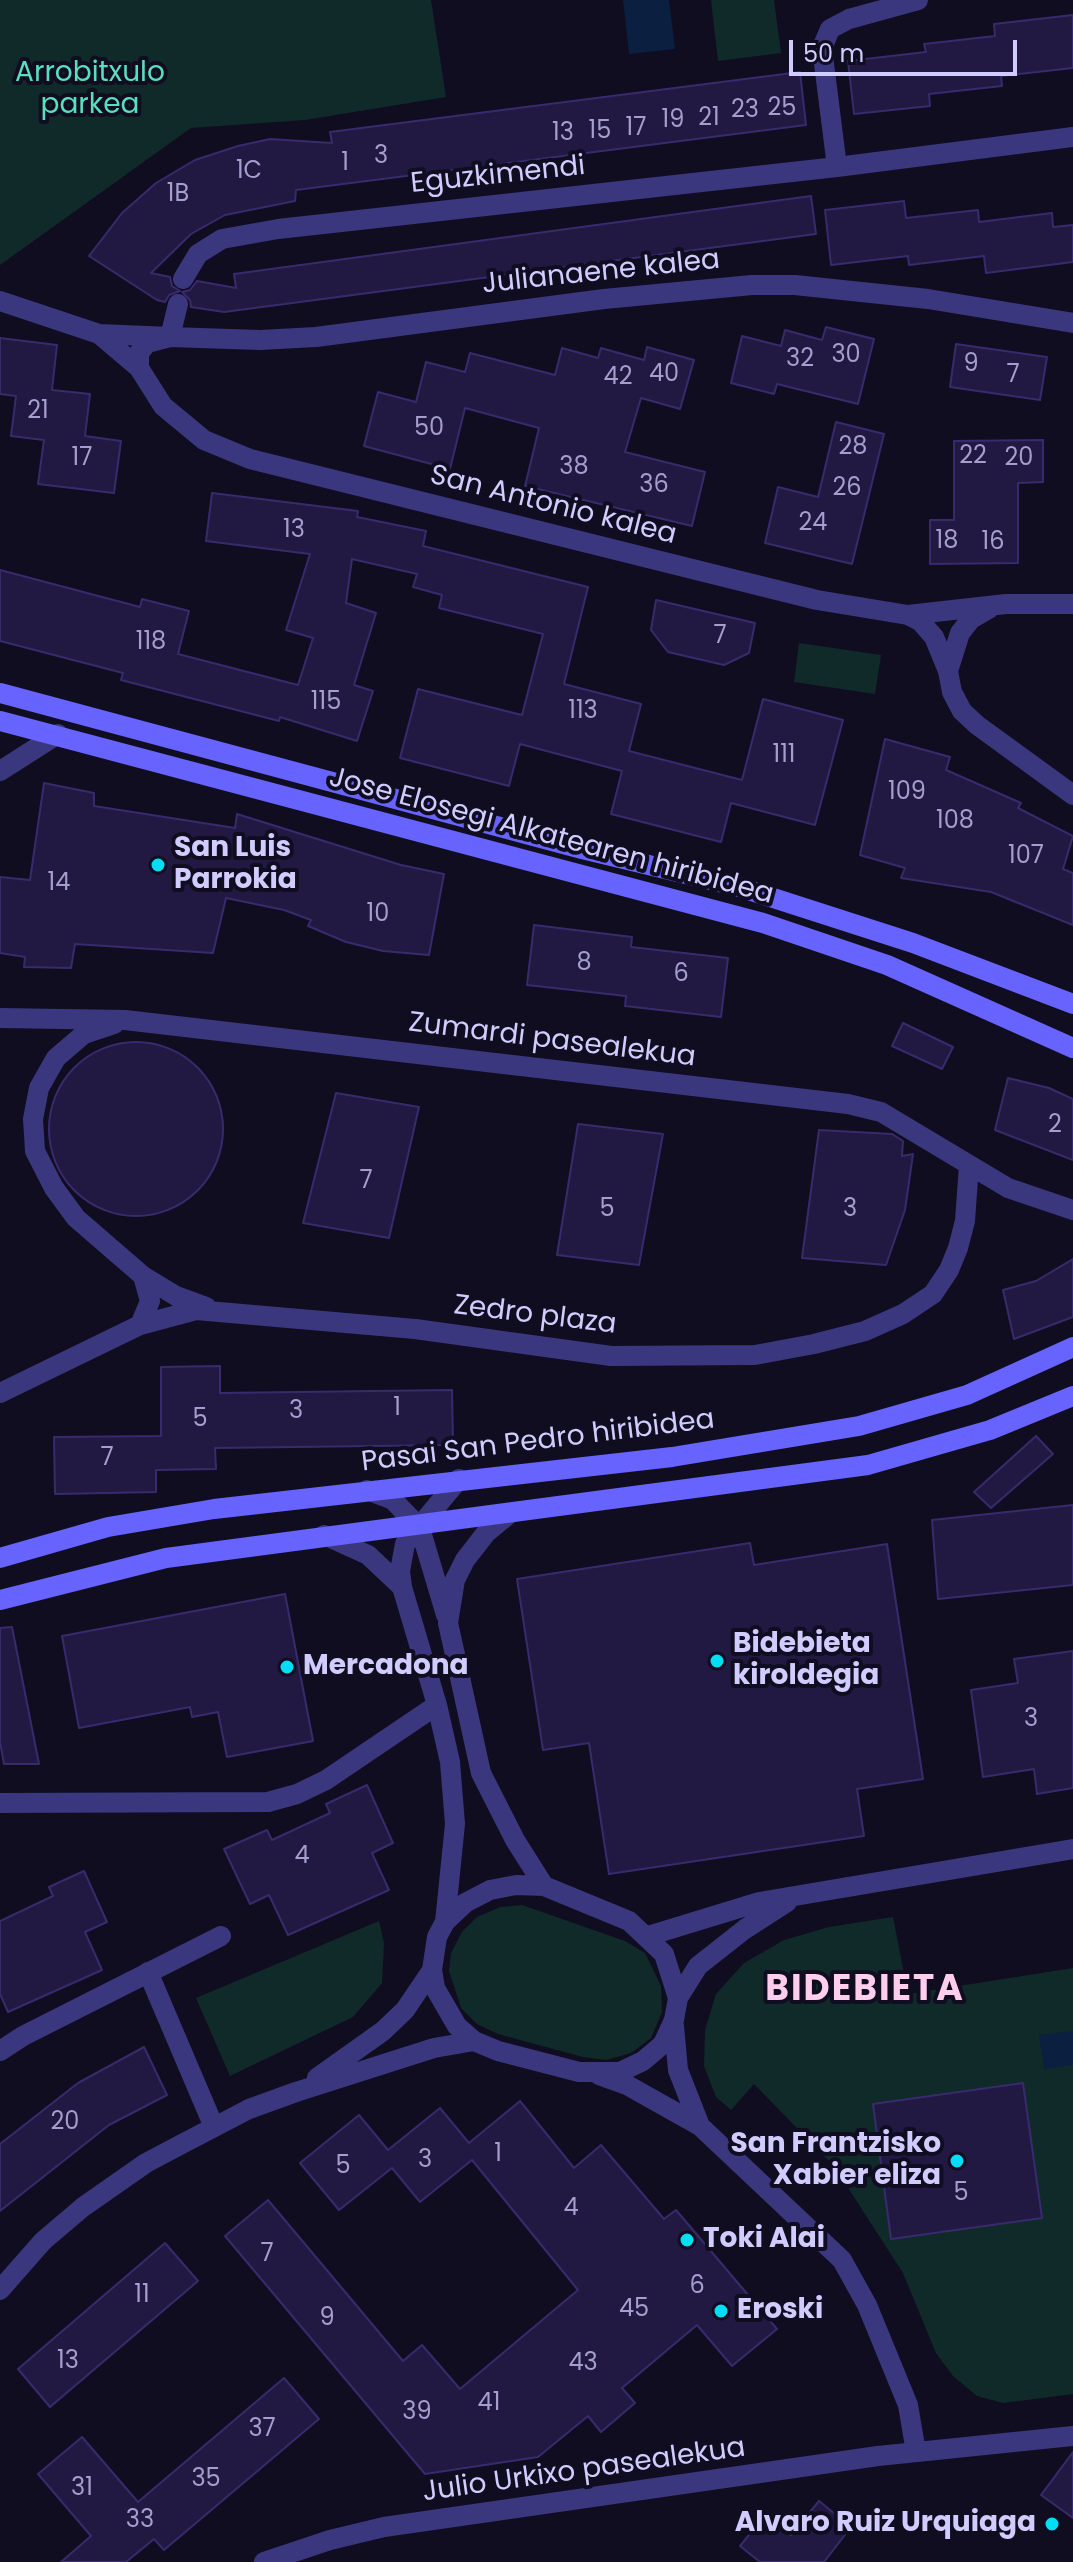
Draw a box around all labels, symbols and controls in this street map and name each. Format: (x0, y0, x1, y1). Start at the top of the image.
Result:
scale bar (793, 24, 1021, 74)
text: 50 m (803, 37, 864, 70)
park label: Arrobitxulo parkea (15, 57, 165, 123)
house number: 25 (768, 95, 796, 123)
house number: 23 (731, 97, 759, 125)
house number: 21 (698, 105, 720, 133)
house number: 19 (662, 107, 684, 135)
house number: 17 (626, 115, 646, 143)
house number: 15 (589, 118, 611, 146)
house number: 13 (552, 120, 574, 148)
house number: 3 (374, 143, 388, 171)
house number: 1 (341, 150, 349, 178)
street label: Eguzkimendi (409, 150, 587, 202)
house number: 1C (236, 158, 262, 186)
house number: 1B (167, 181, 189, 209)
street label: Julianaene kalea (480, 244, 722, 302)
house number: 30 (831, 342, 861, 370)
house number: 32 (786, 346, 814, 374)
house number: 9 (963, 351, 979, 379)
house number: 40 (649, 361, 679, 389)
house number: 7 (1006, 362, 1020, 390)
house number: 42 (604, 364, 632, 392)
house number: 21 (27, 398, 49, 426)
house number: 50 (414, 415, 444, 443)
house number: 28 (839, 434, 867, 462)
house number: 22 (959, 443, 987, 471)
house number: 17 (72, 445, 92, 473)
house number: 20 (1005, 445, 1033, 473)
house number: 38 (559, 454, 589, 482)
street label: San Antonio kalea (426, 459, 680, 553)
house number: 36 (639, 472, 669, 500)
house number: 26 (832, 475, 862, 503)
house number: 24 (799, 510, 827, 538)
house number: 13 (283, 517, 305, 545)
house number: 18 (936, 528, 958, 556)
house number: 16 (982, 529, 1004, 557)
house number: 7 (713, 623, 727, 651)
house number: 118 (136, 629, 166, 657)
house number: 115 (311, 689, 341, 717)
house number: 113 (568, 698, 598, 726)
house number: 111 (772, 742, 796, 770)
street label: Jose Elosegi Alkatearen hiribidea (325, 761, 777, 913)
house number: 109 (888, 779, 926, 807)
house number: 108 (936, 808, 974, 836)
place label: San Luis Parrokia (174, 832, 297, 898)
house number: 107 (1008, 843, 1044, 871)
marker: San Luis Parrokia (149, 856, 167, 874)
house number: 14 (48, 870, 70, 898)
house number: 10 (367, 901, 389, 929)
house number: 8 (576, 950, 592, 978)
house number: 6 (673, 961, 689, 989)
street label: Zumardi pasealekua (407, 1007, 697, 1075)
house number: 2 (1048, 1112, 1062, 1140)
house number: 7 (359, 1168, 373, 1196)
house number: 5 (599, 1196, 615, 1224)
house number: 3 (843, 1196, 857, 1224)
street label: Zedro plaza (452, 1289, 618, 1343)
house number: 1 (393, 1395, 401, 1423)
house number: 3 (289, 1398, 303, 1426)
street label: Pasai San Pedro hiribidea (360, 1404, 716, 1480)
house number: 5 (192, 1406, 208, 1434)
house number: 7 (100, 1445, 114, 1473)
place label: Bidebieta kiroldegia (733, 1628, 879, 1694)
place label: Mercadona (303, 1650, 469, 1684)
marker: Bidebieta kiroldegia (708, 1652, 726, 1670)
marker: Mercadona (278, 1658, 296, 1676)
house number: 3 (1024, 1706, 1038, 1734)
house number: 4 (294, 1843, 310, 1871)
district label: BIDEBIETA (765, 1969, 965, 2013)
house number: 20 (51, 2109, 79, 2137)
place label: San Frantzisko Xabier eliza (730, 2128, 941, 2194)
house number: 1 (494, 2141, 502, 2169)
house number: 3 (418, 2147, 432, 2175)
marker: San Frantzisko Xabier eliza (948, 2152, 966, 2170)
house number: 5 (335, 2153, 351, 2181)
house number: 5 (953, 2180, 969, 2208)
house number: 4 (563, 2195, 579, 2223)
place label: Toki Alai (703, 2223, 825, 2257)
marker: Toki Alai (678, 2231, 696, 2249)
house number: 7 (260, 2241, 274, 2269)
house number: 6 (689, 2273, 705, 2301)
house number: 11 (134, 2282, 150, 2310)
place label: Eroski (737, 2294, 823, 2328)
house number: 45 (619, 2296, 649, 2324)
marker: Eroski (712, 2302, 730, 2320)
house number: 9 (319, 2305, 335, 2333)
house number: 13 (57, 2348, 79, 2376)
house number: 43 (568, 2350, 598, 2378)
house number: 41 (478, 2390, 500, 2418)
house number: 39 (402, 2399, 432, 2427)
house number: 37 (248, 2416, 276, 2444)
street label: Julio Urkixo pasealekua (420, 2432, 748, 2510)
house number: 35 (191, 2466, 221, 2494)
house number: 31 (71, 2475, 93, 2503)
house number: 33 (126, 2507, 154, 2535)
place label: Alvaro Ruiz Urquiaga (735, 2507, 1036, 2541)
marker: Alvaro Ruiz Urquiaga (1043, 2515, 1061, 2533)

